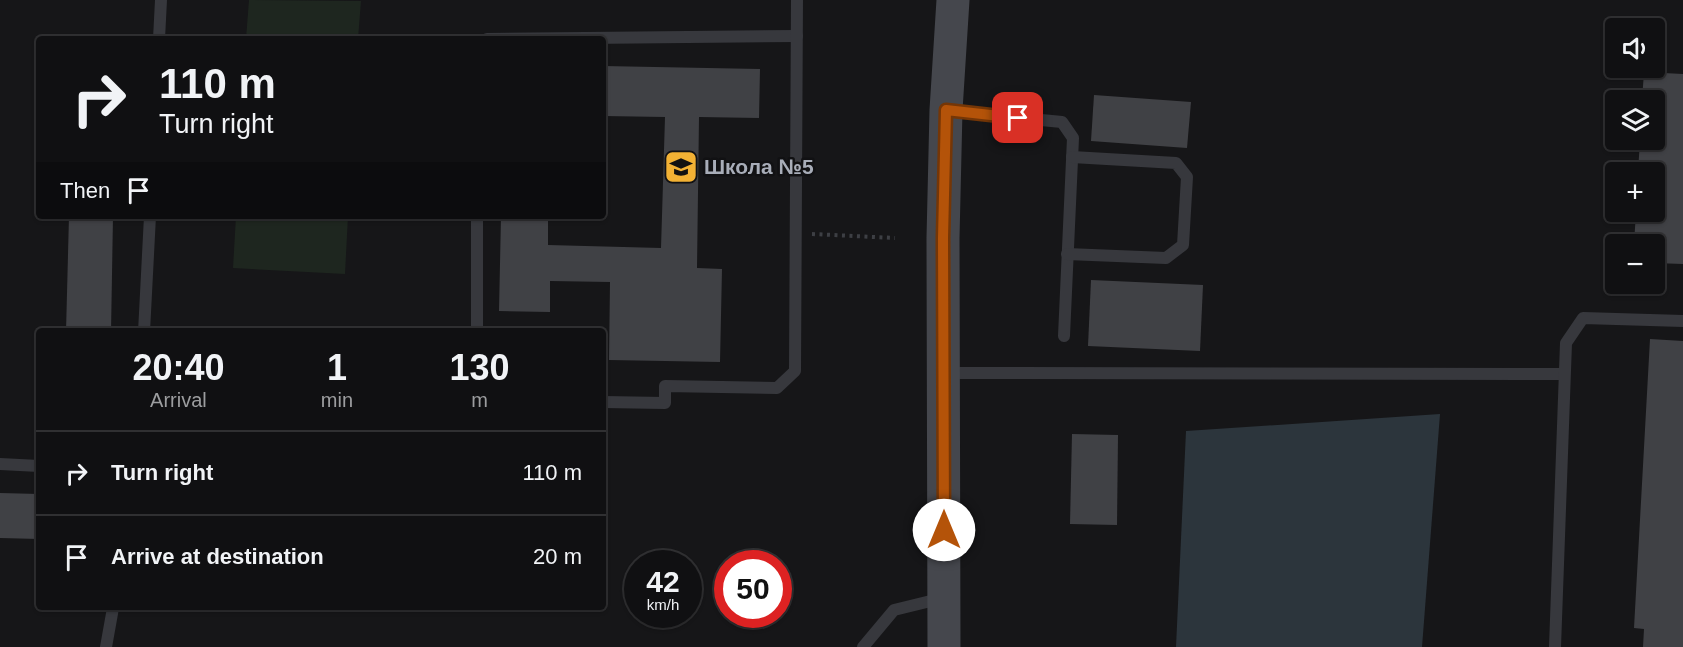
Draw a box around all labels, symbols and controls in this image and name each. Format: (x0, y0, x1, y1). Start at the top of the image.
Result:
map controls (1605, 18, 1665, 294)
button: sound (1605, 18, 1665, 78)
icon: right (60, 60, 138, 138)
text: 110 m (159, 60, 276, 107)
button: layers (1605, 90, 1665, 150)
pin (992, 92, 1043, 143)
icon: arrive (1001, 101, 1034, 134)
text: Turn right (159, 109, 274, 139)
school or university icon: Школа №5 (663, 149, 699, 185)
place label: Школа №5 (704, 155, 814, 178)
button: + (1605, 162, 1665, 222)
icon: arrive (122, 174, 155, 207)
text: Then (60, 178, 110, 203)
button: − (1605, 234, 1665, 294)
text: 20:40 (132, 347, 224, 388)
text: 1 (327, 347, 347, 388)
text: 130 (449, 347, 510, 388)
text: Arrival (150, 389, 207, 411)
text: min (321, 389, 353, 411)
text: m (471, 389, 488, 411)
icon: right (60, 457, 93, 490)
text: Turn right (111, 460, 213, 485)
text: 110 m (522, 460, 582, 485)
position arrow (912, 498, 976, 562)
icon: arrive (60, 541, 93, 574)
text: Arrive at destination (111, 544, 324, 569)
text: 20 m (533, 544, 582, 569)
speed limit sign: 50 (714, 550, 792, 628)
text: 42 (646, 565, 680, 598)
text: km/h (647, 596, 679, 613)

